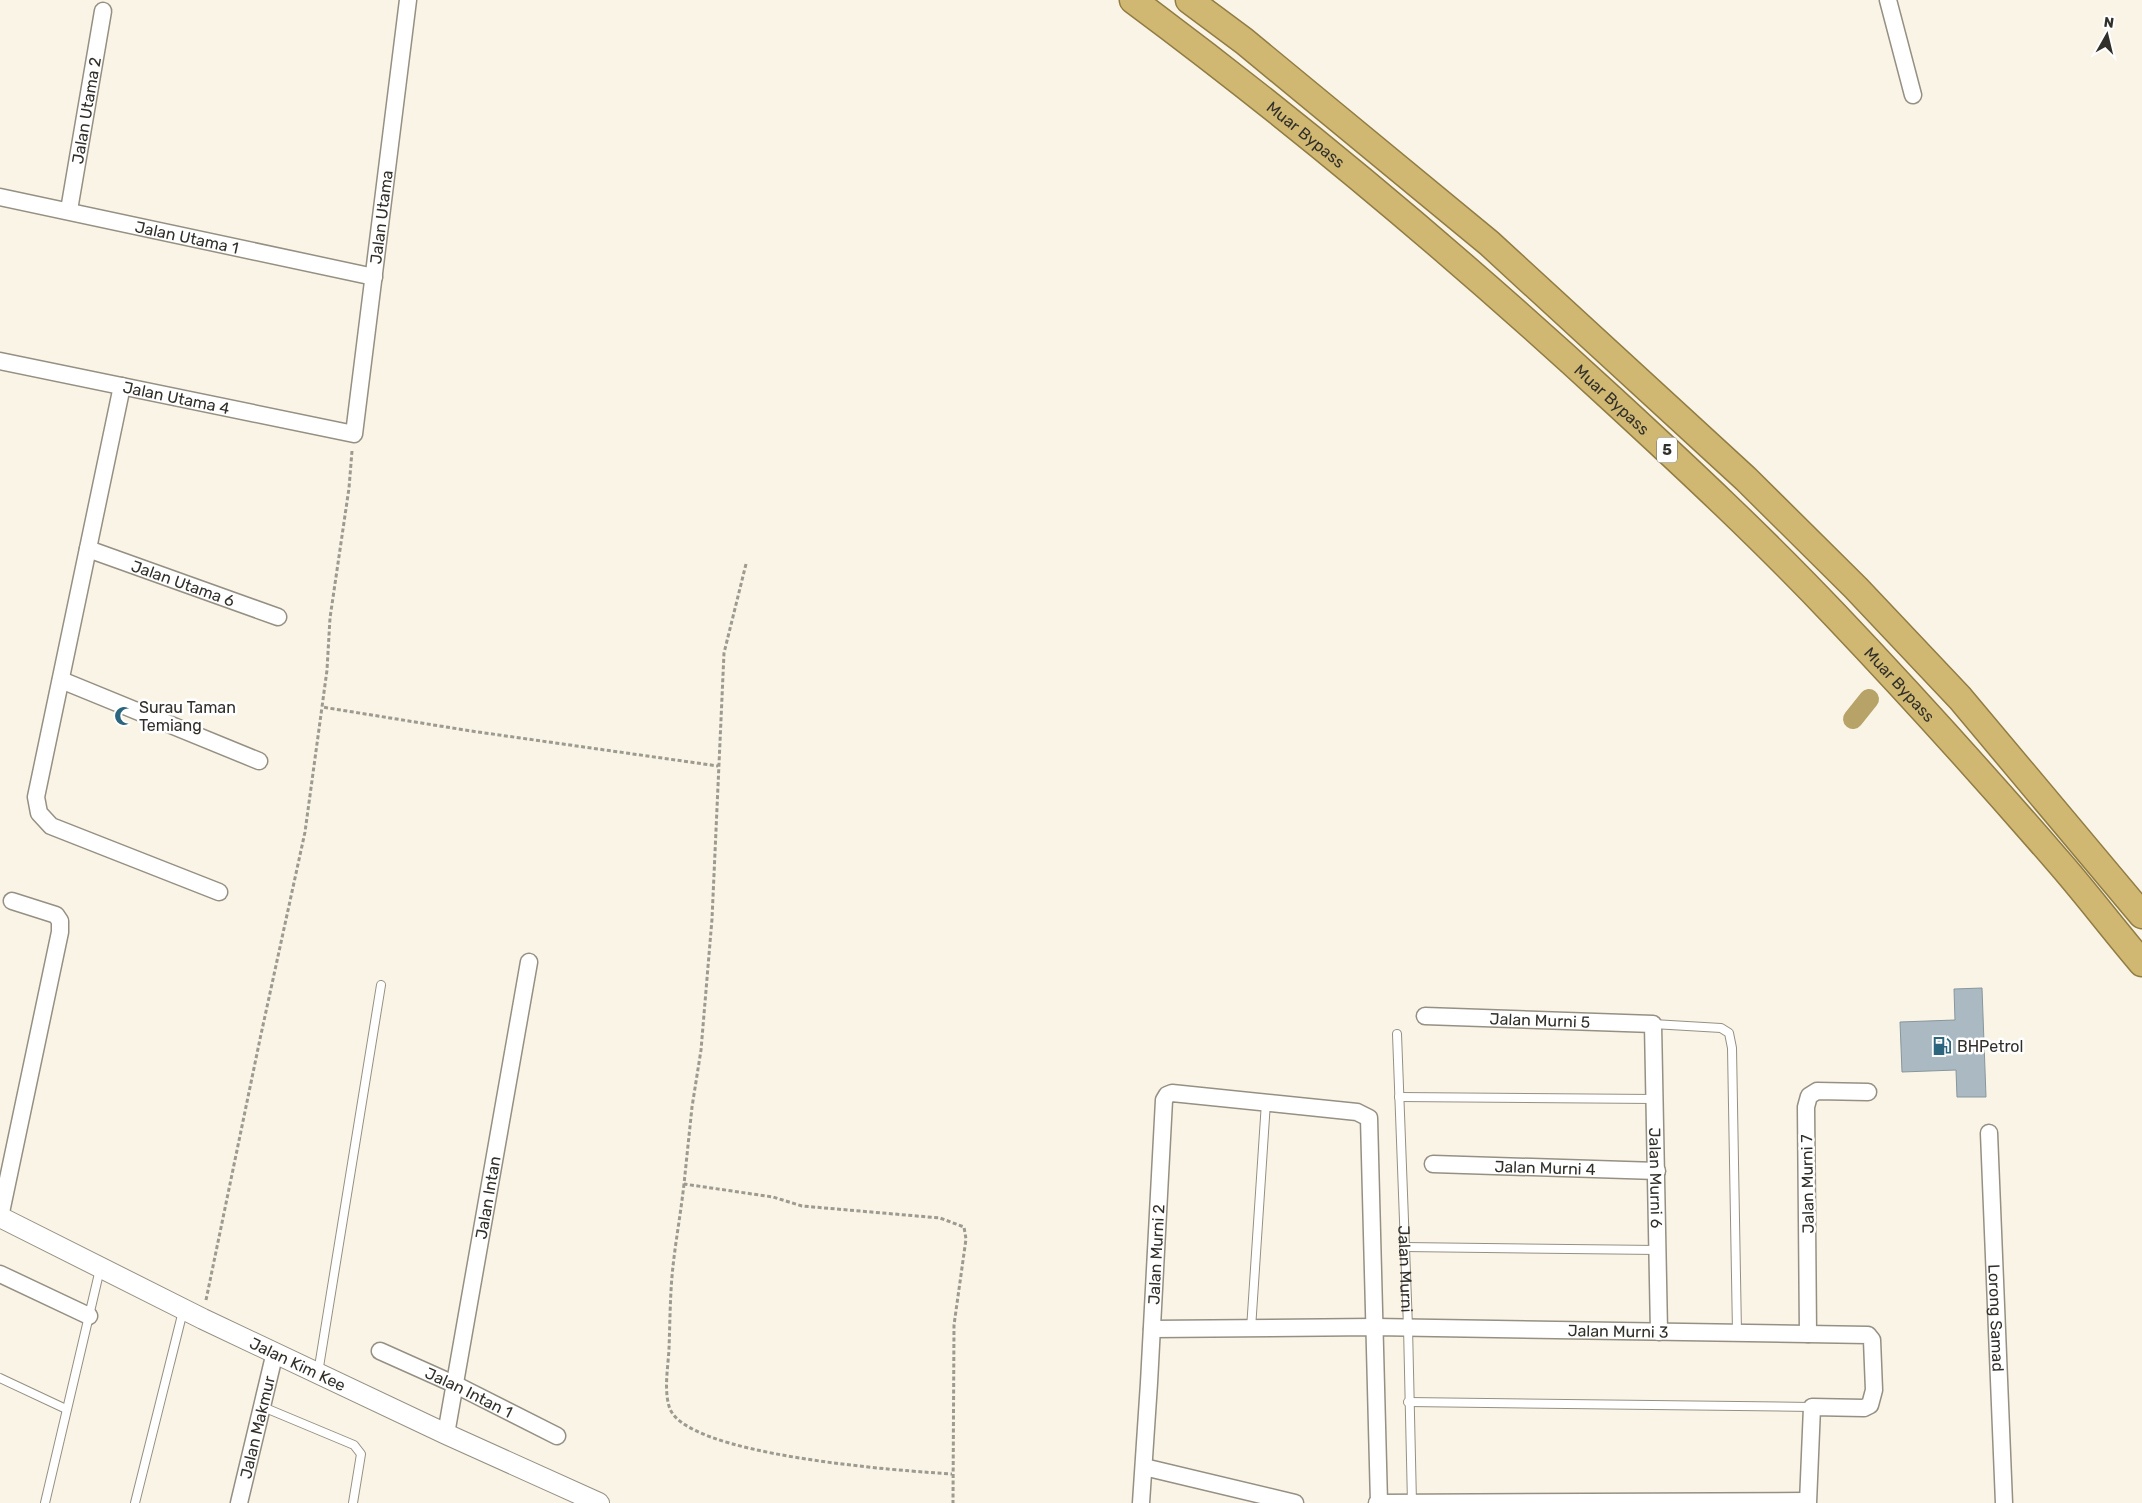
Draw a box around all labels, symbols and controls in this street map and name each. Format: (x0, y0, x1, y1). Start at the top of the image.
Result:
north arrow (2082, 10, 2132, 60)
text: N (2103, 14, 2115, 32)
street label: Jalan Utama 2 (68, 56, 105, 165)
street label: Muar Bypass (1263, 97, 1349, 172)
street label: Jalan Utama (366, 169, 397, 265)
street label: Jalan Utama 1 (133, 217, 240, 258)
street label: Muar Bypass (1570, 361, 1653, 439)
street label: Jalan Utama 4 (121, 378, 231, 418)
road number: 5 (1657, 438, 1677, 462)
street label: Jalan Utama 6 (129, 556, 237, 611)
street label: Muar Bypass (1860, 643, 1939, 726)
place label: Surau Taman Temiang (139, 698, 236, 735)
mosque icon: Surau Taman Temiang (113, 705, 135, 727)
street label: Jalan Murni 5 (1489, 1009, 1591, 1032)
fuel station icon: BHPetrol (1931, 1035, 1953, 1057)
place label: BHPetrol (1957, 1037, 2023, 1056)
street label: Jalan Murni 6 (1645, 1127, 1666, 1229)
street label: Jalan Murni 7 (1797, 1134, 1818, 1234)
street label: Jalan Intan (471, 1155, 505, 1241)
street label: Jalan Murni 4 (1494, 1157, 1596, 1179)
street label: Jalan Murni 2 (1144, 1204, 1168, 1305)
street label: Jalan Murni (1394, 1225, 1416, 1313)
street label: Lorong Samad (1984, 1264, 2008, 1372)
street label: Jalan Murni 3 (1567, 1321, 1669, 1342)
street label: Jalan Kim Kee (246, 1333, 349, 1395)
street label: Jalan Intan 1 (422, 1363, 516, 1422)
street label: Jalan Makmur (236, 1374, 279, 1481)

